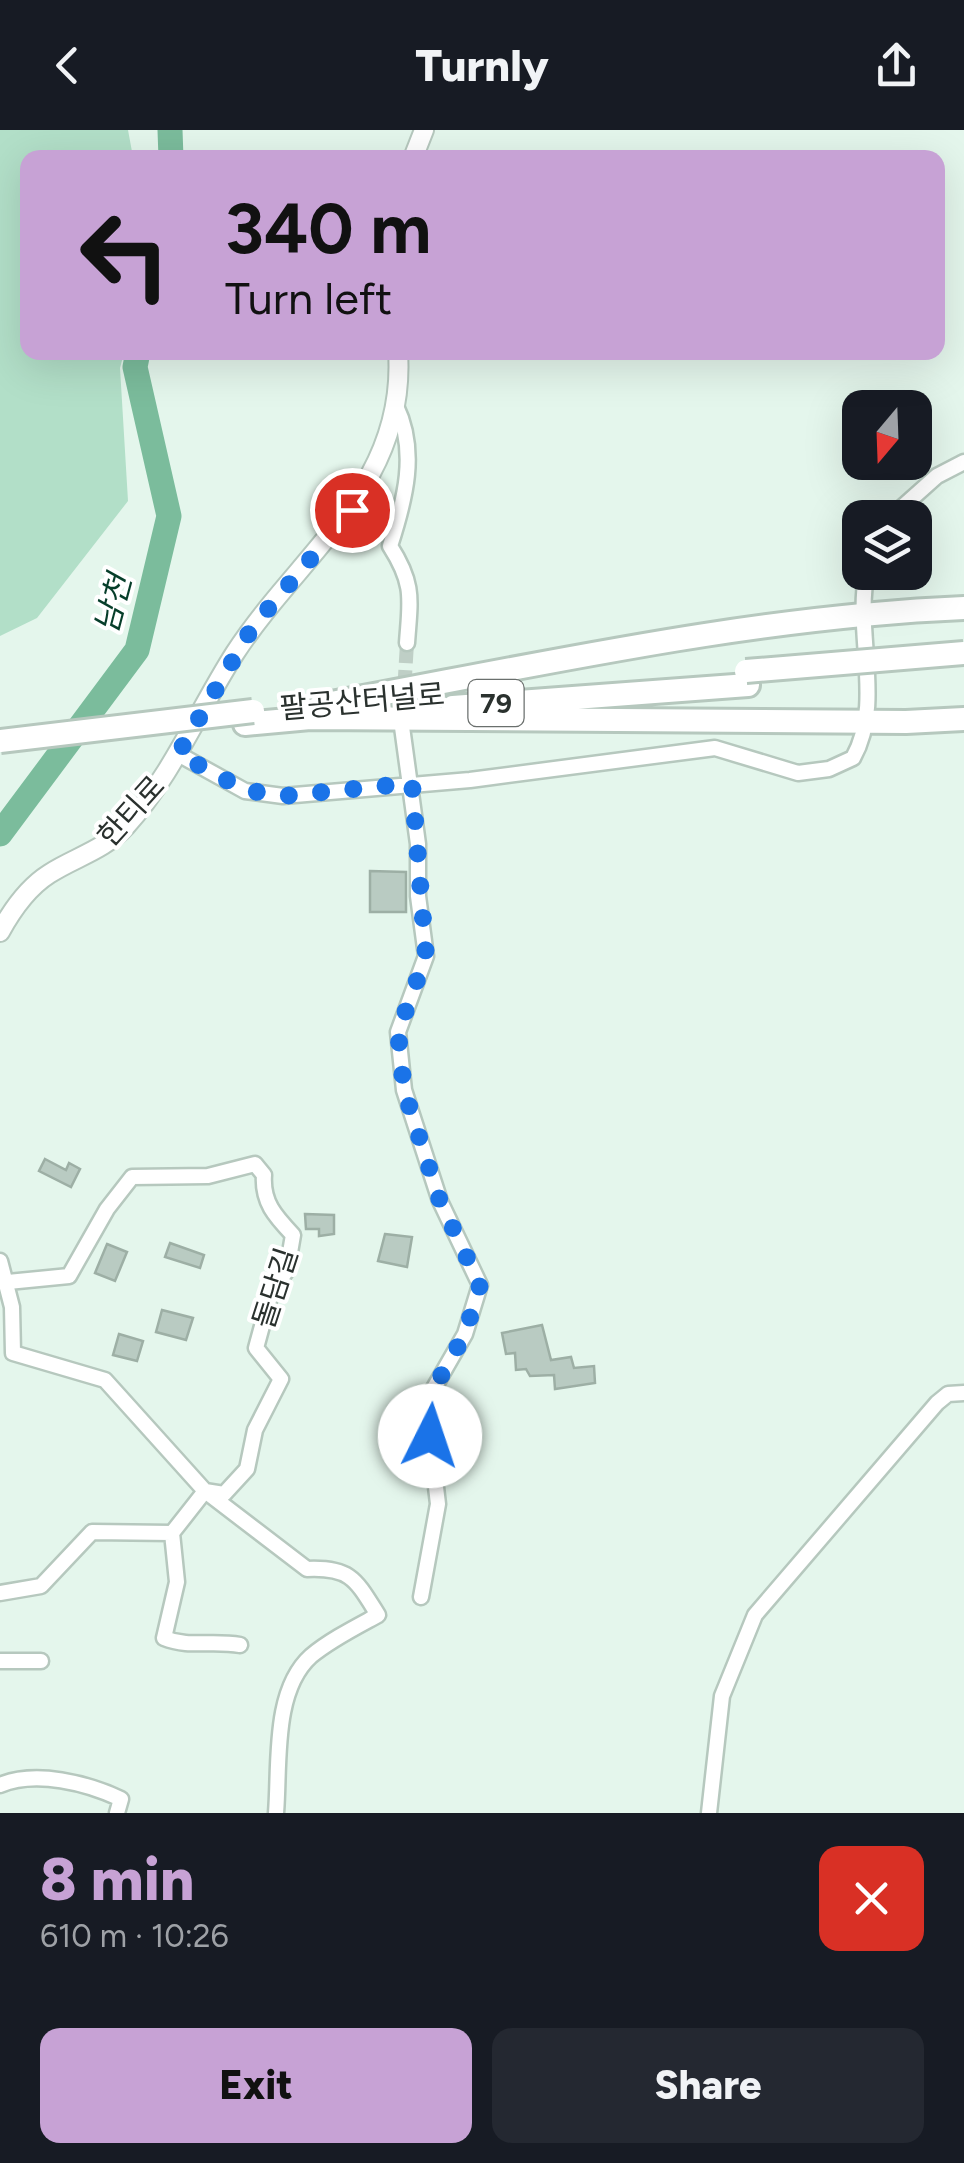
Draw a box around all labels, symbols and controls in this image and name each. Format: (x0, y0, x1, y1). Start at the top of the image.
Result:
icon: back (40, 38, 95, 93)
text: Turnly (415, 38, 549, 92)
icon: share (869, 38, 924, 93)
text: 340 m (225, 186, 431, 271)
icon: left (60, 190, 190, 320)
text: Turn left (225, 271, 392, 325)
north arrow (842, 390, 932, 480)
map controls (842, 390, 932, 590)
pin (310, 468, 395, 553)
icon: arrive (325, 483, 380, 538)
button: layers (842, 500, 932, 590)
water label: 남천 (87, 567, 140, 637)
street label: 팔공산터널로 (278, 675, 446, 727)
road number: 79 (468, 680, 524, 726)
street label: 한티로 (90, 768, 172, 854)
street label: 돌담길 (245, 1243, 305, 1333)
position arrow (378, 1384, 482, 1488)
text: 8 min (40, 1843, 195, 1915)
button: close (819, 1846, 924, 1951)
text: 610 m · 10:26 (40, 1917, 229, 1955)
button: Exit (40, 2028, 472, 2143)
button: Share (492, 2028, 924, 2143)

